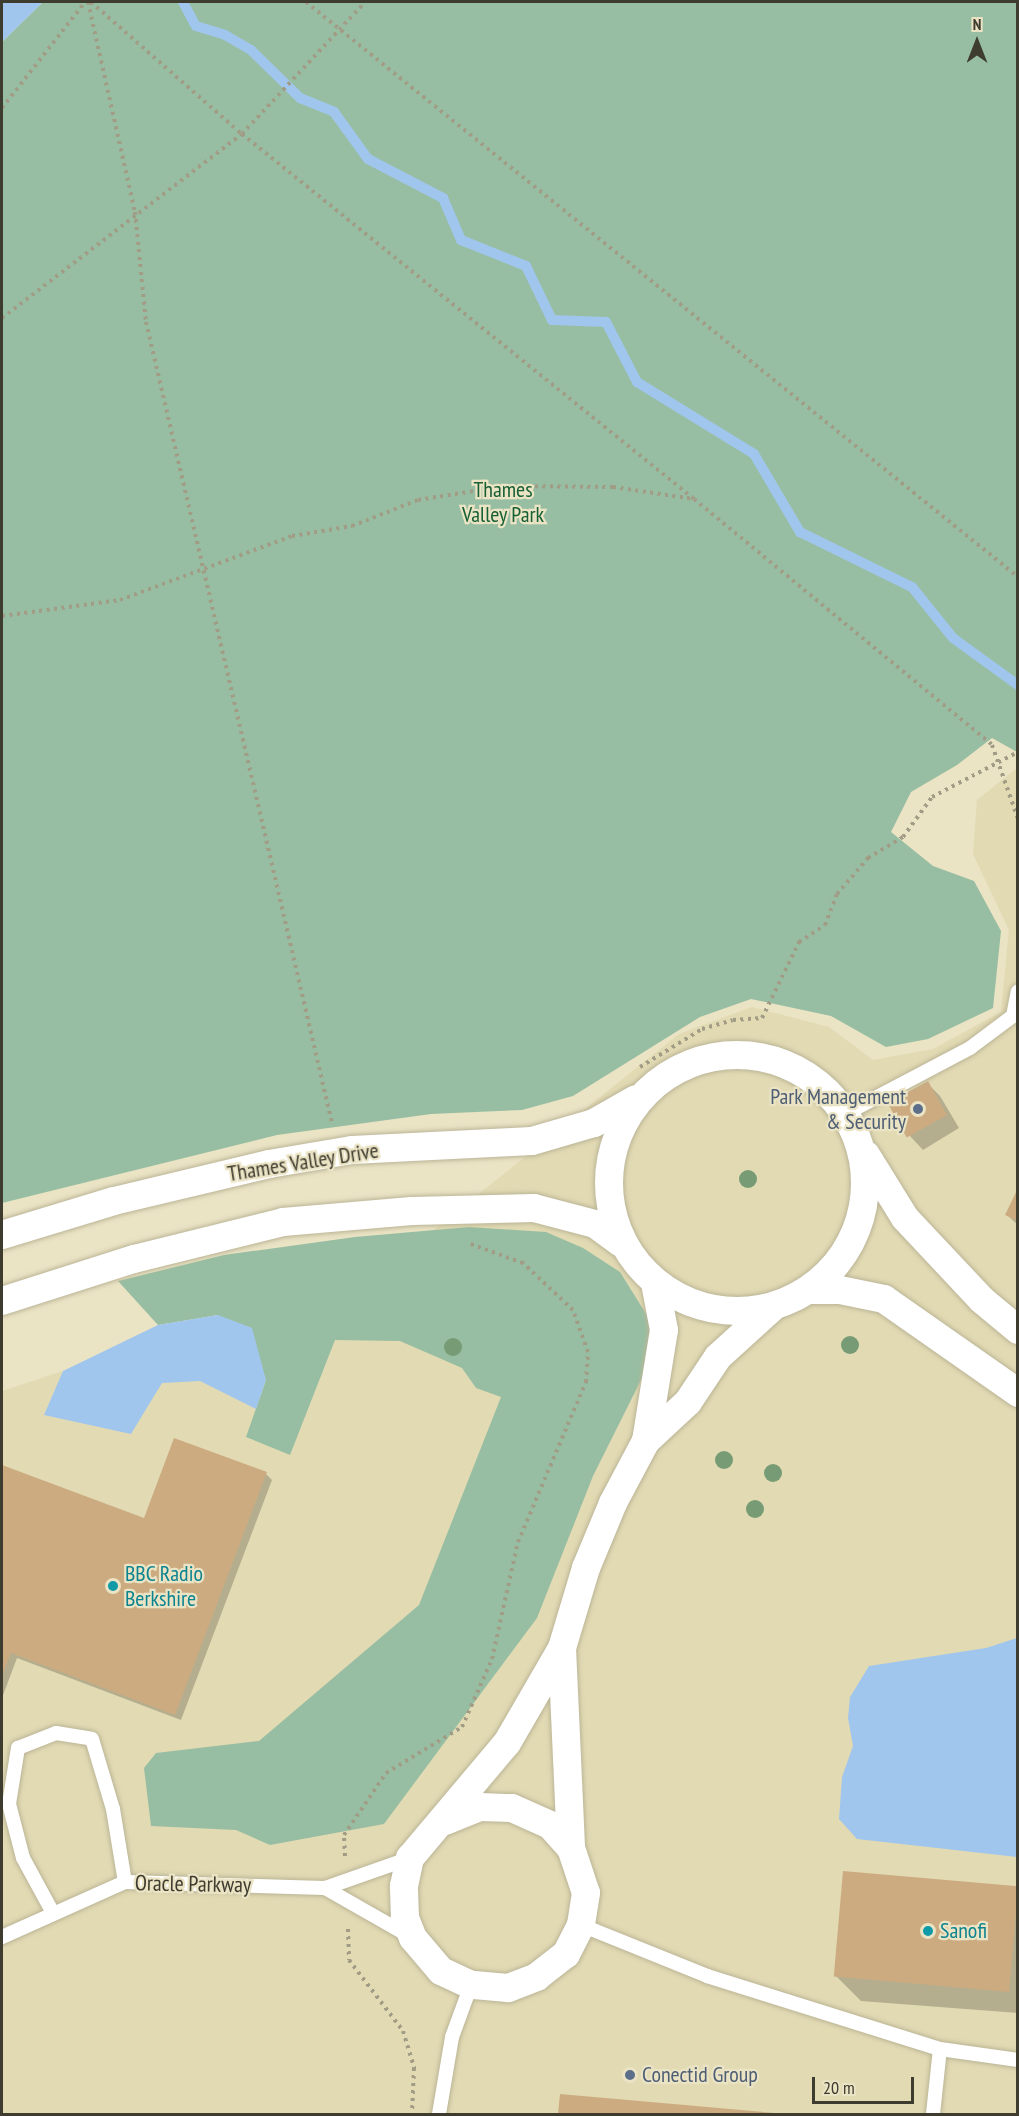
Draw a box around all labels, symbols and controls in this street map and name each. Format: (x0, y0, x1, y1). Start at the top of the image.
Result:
north arrow (947, 12, 1007, 72)
text: N (973, 14, 981, 34)
park label: Thames Valley Park (462, 476, 544, 528)
place label: Park Management & Security (770, 1083, 906, 1134)
marker: Park Management & Security (911, 1102, 925, 1116)
street label: Thames Valley Drive (225, 1137, 381, 1187)
place label: BBC Radio Berkshire (125, 1560, 204, 1612)
marker: BBC Radio Berkshire (106, 1579, 120, 1593)
street label: Oracle Parkway (135, 1870, 251, 1898)
place label: Sanofi (940, 1918, 987, 1944)
marker: Sanofi (921, 1924, 935, 1938)
place label: Conectid Group (642, 2062, 758, 2088)
scale bar (815, 2065, 917, 2103)
marker: Conectid Group (623, 2068, 637, 2082)
text: 20 m (823, 2076, 855, 2099)

